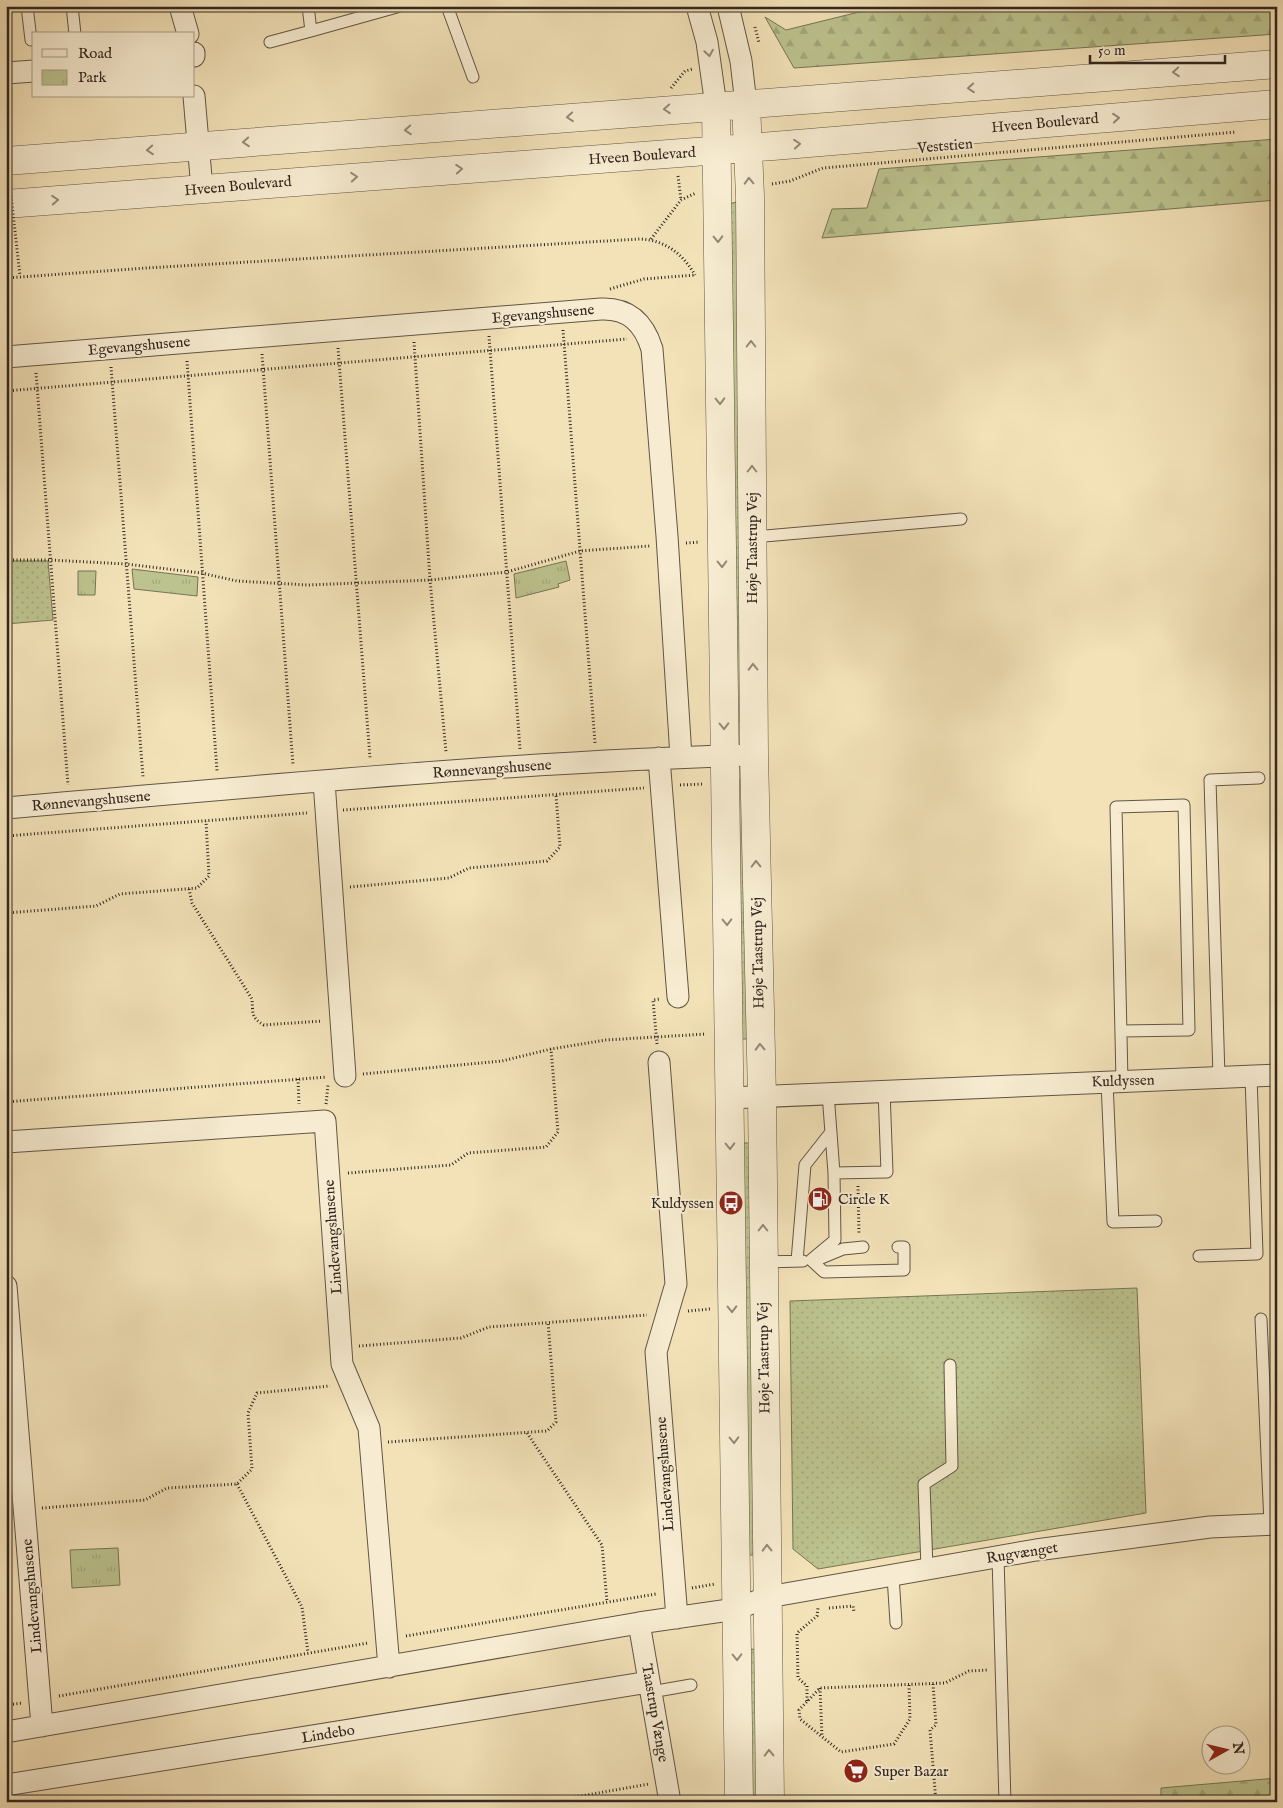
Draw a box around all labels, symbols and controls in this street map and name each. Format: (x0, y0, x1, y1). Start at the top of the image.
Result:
legend (32, 32, 195, 98)
scale bar (1090, 32, 1226, 64)
text: 50 m (1098, 41, 1126, 60)
text: Road (78, 44, 113, 63)
one-way arrow (703, 50, 714, 58)
one-way arrow (1171, 66, 1179, 77)
text: Park (78, 68, 108, 87)
one-way arrow (967, 82, 975, 93)
one-way arrow (663, 104, 671, 115)
street label: Hveen Boulevard (991, 109, 1100, 137)
one-way arrow (566, 111, 574, 122)
one-way arrow (1112, 112, 1120, 123)
one-way arrow (404, 124, 412, 135)
street label: Veststien (915, 134, 974, 158)
one-way arrow (242, 137, 250, 148)
one-way arrow (793, 139, 801, 150)
street label: Hveen Boulevard (588, 143, 697, 169)
one-way arrow (146, 144, 154, 155)
one-way arrow (455, 164, 463, 175)
one-way arrow (350, 171, 358, 182)
street label: Hveen Boulevard (184, 172, 293, 200)
one-way arrow (744, 177, 755, 185)
one-way arrow (51, 195, 59, 206)
one-way arrow (713, 235, 723, 243)
street label: Egevangshusene (491, 300, 595, 328)
street label: Egevangshusene (87, 332, 191, 360)
one-way arrow (746, 339, 756, 347)
one-way arrow (715, 398, 725, 405)
one-way arrow (747, 465, 757, 472)
street label: Høje Taastrup Vej (743, 492, 762, 604)
one-way arrow (717, 560, 727, 568)
one-way arrow (748, 662, 758, 670)
one-way arrow (719, 722, 729, 730)
street label: Rønnevangshusene (432, 755, 552, 783)
street label: Rønnevangshusene (31, 786, 151, 816)
one-way arrow (751, 860, 761, 868)
street label: Høje Taastrup Vej (748, 897, 768, 1009)
one-way arrow (722, 918, 732, 926)
one-way arrow (755, 1043, 765, 1050)
street label: Kuldyssen (1091, 1070, 1155, 1092)
one-way arrow (725, 1143, 735, 1151)
street label: Lindevangshusene (320, 1179, 346, 1295)
fuel station icon: Circle K (807, 1186, 833, 1212)
bus stop icon: Kuldyssen (718, 1190, 744, 1216)
place label: Circle K (838, 1190, 890, 1209)
place label: Kuldyssen (651, 1194, 714, 1213)
one-way arrow (758, 1224, 768, 1232)
street label: Høje Taastrup Vej (754, 1302, 774, 1414)
one-way arrow (727, 1306, 737, 1313)
street label: Lindevangshusene (652, 1416, 678, 1532)
one-way arrow (728, 1436, 739, 1444)
street label: Lindevangshusene (18, 1538, 46, 1654)
street label: Rugvænget (985, 1538, 1059, 1568)
one-way arrow (762, 1544, 772, 1552)
one-way arrow (732, 1654, 742, 1662)
street label: Taastrup Vænge (637, 1662, 673, 1764)
street label: Lindebo (300, 1720, 356, 1748)
north arrow (1200, 1726, 1250, 1776)
text: N (1228, 1740, 1248, 1756)
one-way arrow (764, 1749, 775, 1757)
supermarket icon: Super Bazar (843, 1758, 869, 1784)
place label: Super Bazar (874, 1762, 949, 1781)

